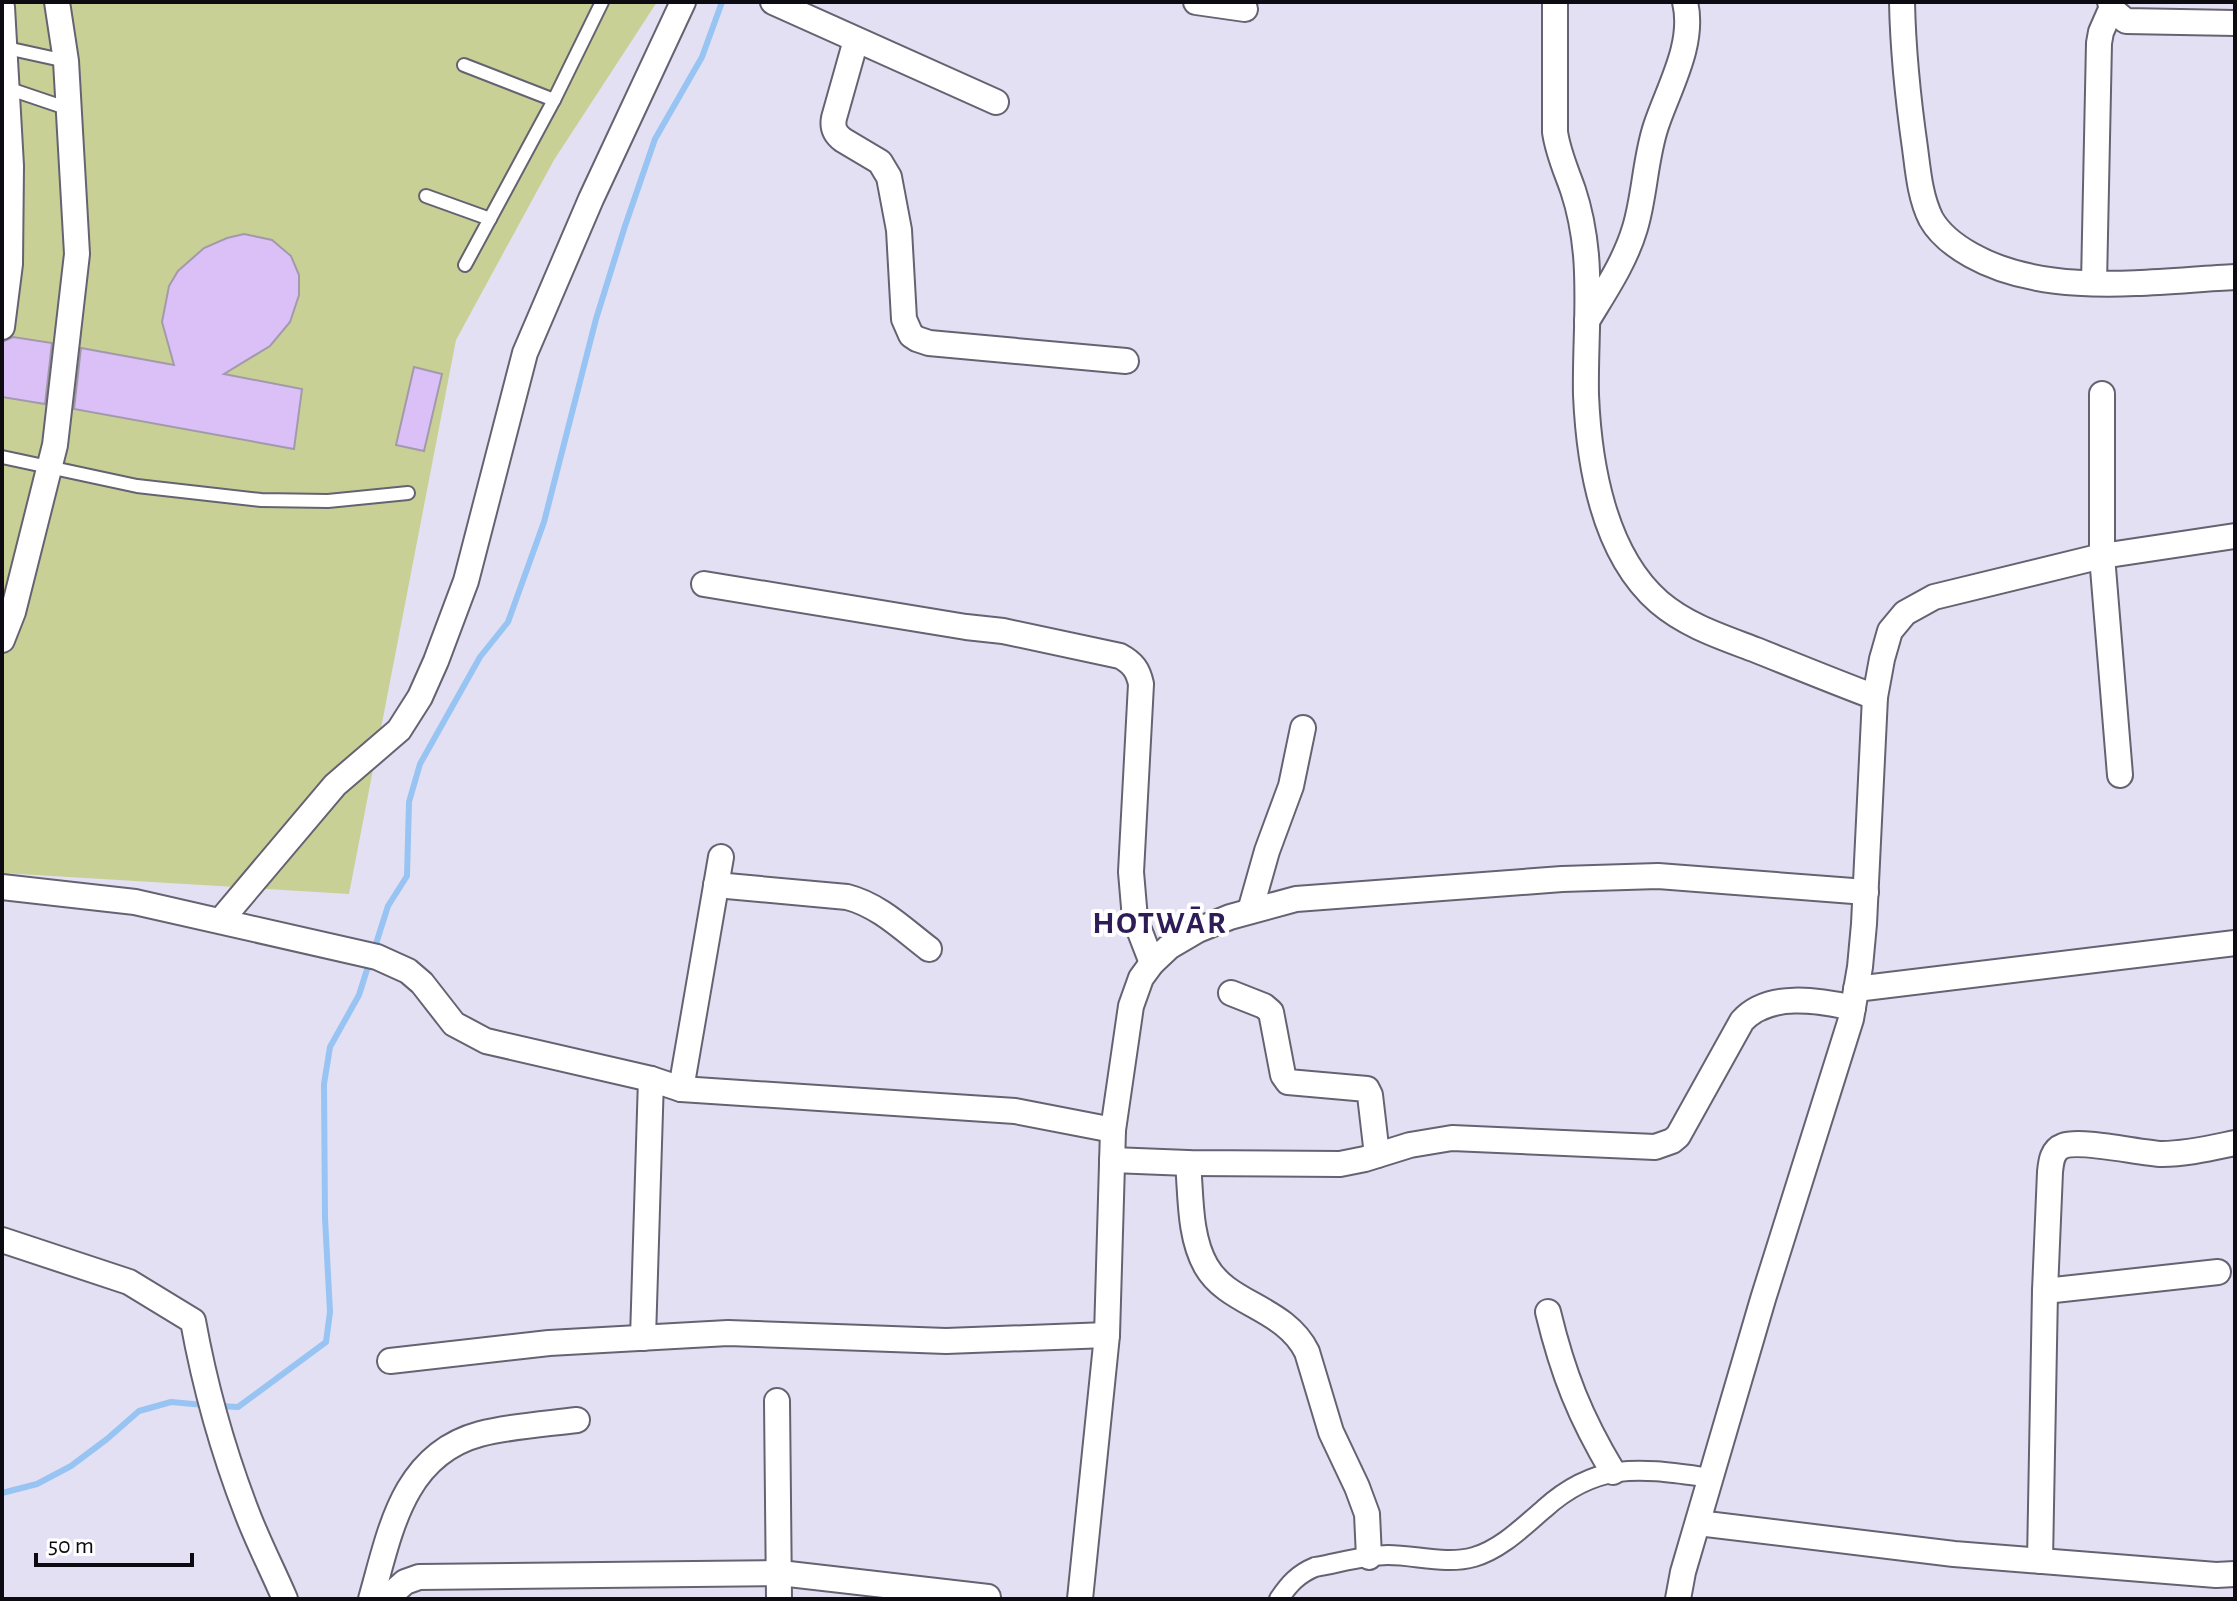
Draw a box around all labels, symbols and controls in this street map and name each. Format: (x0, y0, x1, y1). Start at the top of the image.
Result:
district label: HOTWĀR (1092, 906, 1228, 939)
scale bar (36, 1517, 192, 1567)
text: 50 m (48, 1534, 94, 1558)

